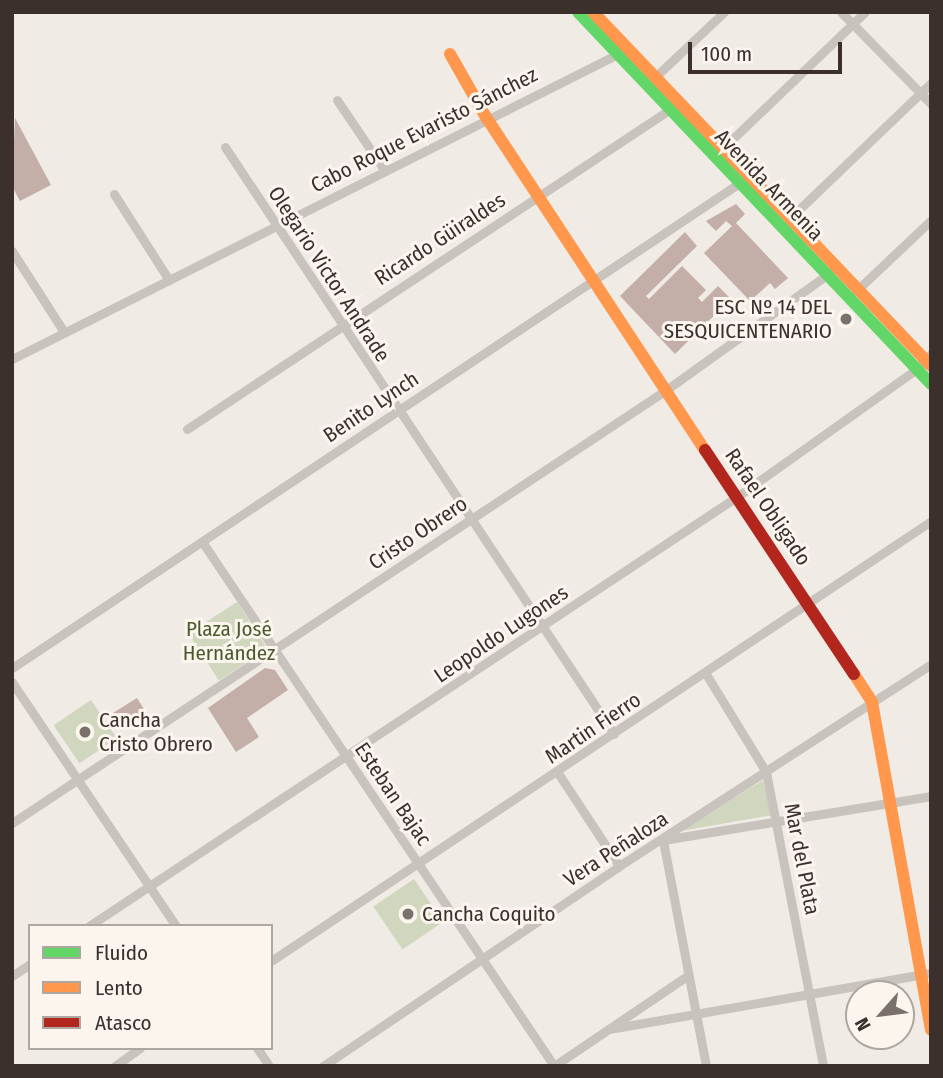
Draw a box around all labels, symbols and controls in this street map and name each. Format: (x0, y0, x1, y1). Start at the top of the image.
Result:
scale bar (691, 28, 845, 72)
text: 100 m (701, 41, 752, 67)
street label: Cabo Roque Evaristo Sánchez (307, 62, 541, 198)
street label: Avenida Armenia (710, 124, 828, 246)
street label: Olegario Victor Andrade (263, 182, 395, 366)
street label: Ricardo Güiraldes (370, 187, 510, 291)
place label: ESC Nº 14 DEL SESQUICENTENARIO (664, 294, 832, 344)
marker: ESC Nº 14 DEL SESQUICENTENARIO (838, 311, 854, 327)
street label: Benito Lynch (319, 366, 423, 448)
street label: Rafael Obligado (720, 444, 816, 570)
street label: Cristo Obrero (364, 491, 472, 575)
street label: Leopoldo Lugones (429, 580, 573, 688)
park label: Plaza José Hernández (183, 616, 275, 666)
street label: Martin Fierro (540, 687, 646, 769)
place label: Cancha Cristo Obrero (99, 707, 213, 757)
marker: Cancha Cristo Obrero (77, 724, 93, 740)
street label: Esteban Bajac (349, 738, 437, 850)
street label: Mar del Plata (779, 801, 825, 917)
street label: Vera Peñaloza (559, 806, 673, 892)
place label: Cancha Coquito (422, 901, 556, 927)
marker: Cancha Coquito (400, 906, 416, 922)
legend (28, 924, 273, 1050)
text: Fluido (95, 940, 148, 966)
text: Lento (95, 975, 143, 1001)
north arrow (845, 980, 915, 1050)
text: Atasco (95, 1010, 152, 1036)
text: N (850, 1014, 876, 1035)

